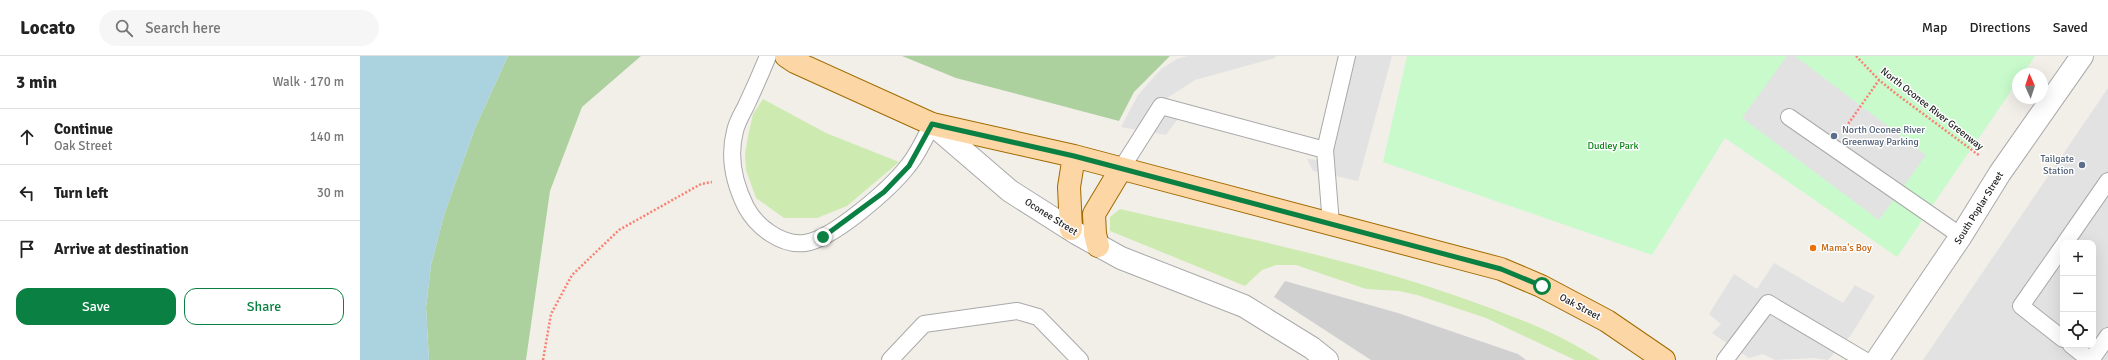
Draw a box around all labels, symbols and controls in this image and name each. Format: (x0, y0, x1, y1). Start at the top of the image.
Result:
search box (99, 10, 379, 46)
text: Locato (20, 16, 75, 40)
icon: search (113, 17, 135, 39)
text: Search here (145, 19, 221, 37)
text: Map (1922, 19, 1948, 36)
text: Directions (1970, 19, 2031, 36)
text: Saved (2053, 19, 2088, 36)
street label: North Oconee River Greenway (1878, 65, 1986, 153)
north arrow (2012, 68, 2048, 104)
text: 3 min (16, 72, 57, 93)
text: Walk · 170 m (273, 74, 344, 90)
text: Continue (54, 120, 113, 138)
place label: North Oconee River Greenway Parking (1842, 124, 1925, 148)
icon: ahead (16, 126, 38, 148)
text: 140 m (310, 129, 344, 145)
marker: North Oconee River Greenway Parking (1829, 131, 1839, 141)
text: Oak Street (54, 138, 112, 154)
park label: Dudley Park (1587, 140, 1639, 152)
place label: Tailgate Station (2040, 153, 2074, 177)
marker: Tailgate Station (2077, 160, 2087, 170)
street label: South Poplar Street (1952, 169, 2006, 246)
icon: left (16, 182, 38, 204)
text: Turn left (54, 184, 108, 202)
text: 30 m (317, 185, 344, 201)
street label: Oconee Street (1022, 196, 1080, 238)
route end (814, 228, 832, 246)
icon: arrive (16, 238, 38, 260)
text: Arrive at destination (54, 240, 189, 258)
map controls (2060, 240, 2096, 348)
button: + (2060, 240, 2096, 276)
place label: Mama's Boy (1821, 242, 1872, 254)
marker: Mama's Boy (1808, 243, 1818, 253)
button: − (2060, 276, 2096, 312)
route start (1533, 277, 1551, 295)
button: Save (16, 288, 176, 325)
button: Share (184, 288, 344, 325)
street label: Oak Street (1557, 291, 1603, 323)
button: locate (2060, 312, 2096, 348)

